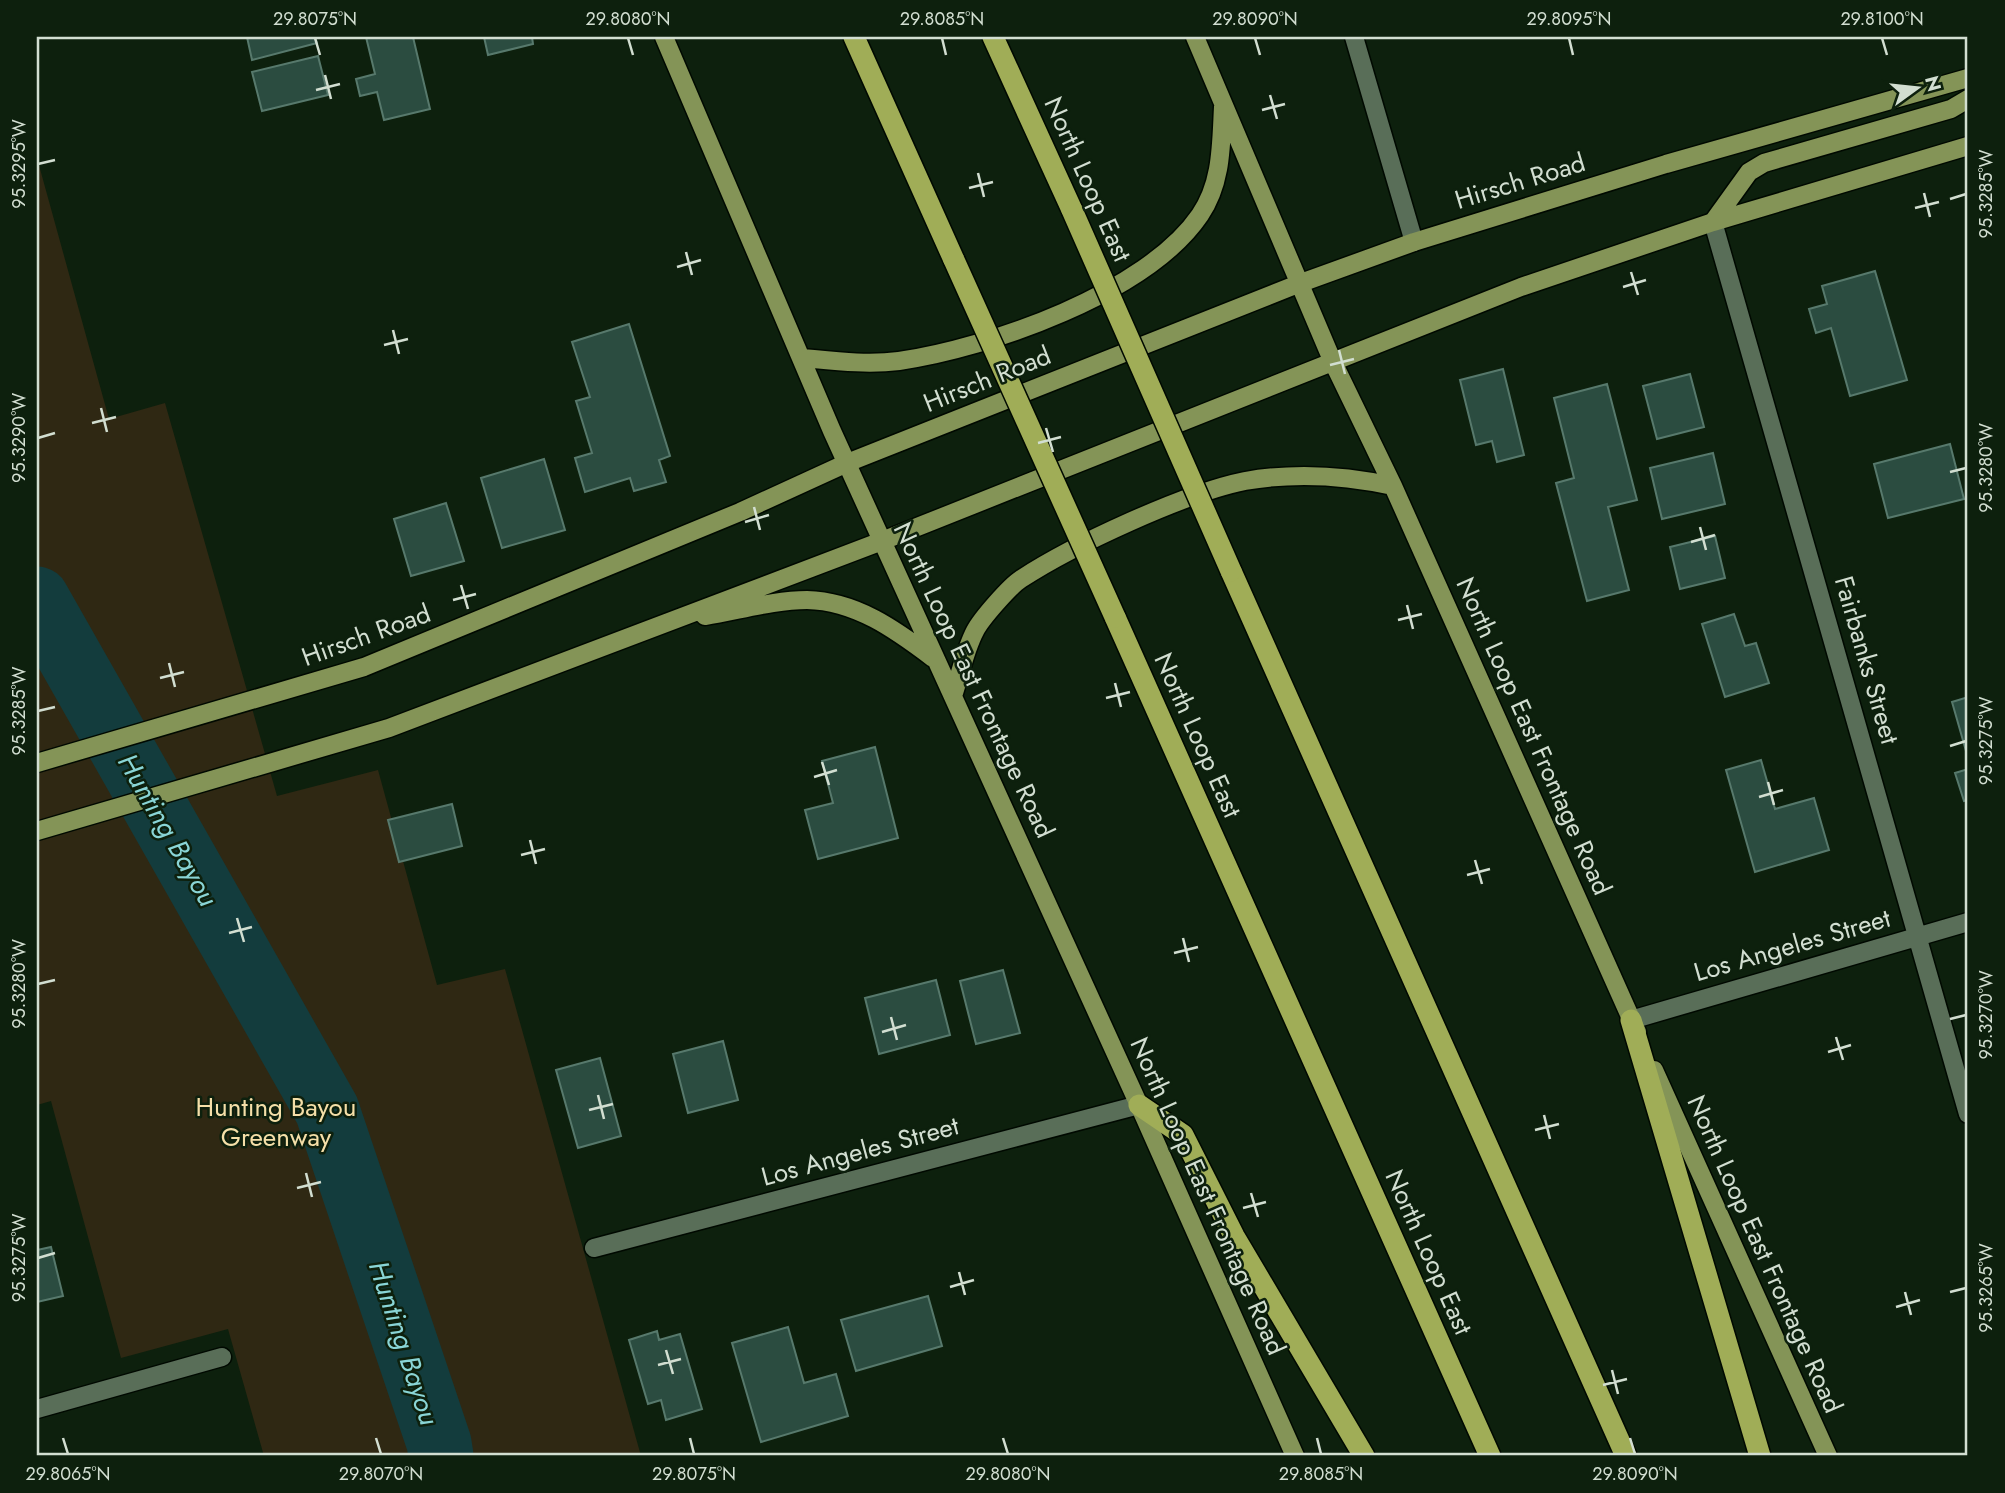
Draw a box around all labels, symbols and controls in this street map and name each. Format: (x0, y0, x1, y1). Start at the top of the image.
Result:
text: 29.8075°N (273, 6, 357, 32)
text: 29.8080°N (586, 6, 670, 32)
text: 29.8085°N (900, 6, 984, 32)
text: 29.8090°N (1212, 6, 1298, 32)
text: 29.8095°N (1527, 6, 1611, 32)
text: 29.8100°N (1840, 6, 1924, 32)
north arrow (1882, 52, 1952, 122)
text: N (1918, 73, 1948, 95)
street label: North Loop East (1035, 90, 1142, 268)
text: 95.3295°W (6, 119, 32, 209)
street label: Hirsch Road (1450, 143, 1590, 219)
text: 95.3285°W (1973, 149, 1999, 238)
street label: Hirsch Road (917, 336, 1057, 422)
text: 95.3290°W (6, 393, 32, 483)
text: 95.3280°W (1973, 423, 1999, 513)
street label: North Loop East Frontage Road (884, 516, 1064, 844)
street label: North Loop East Frontage Road (1447, 571, 1621, 901)
street label: Fairbanks Street (1825, 572, 1909, 749)
street label: Hirsch Road (296, 594, 436, 676)
street label: North Loop East (1145, 646, 1252, 824)
text: 95.3285°W (6, 666, 32, 755)
text: 95.3275°W (1973, 697, 1999, 785)
water label: Hunting Bayou (108, 746, 228, 914)
street label: Los Angeles Street (1689, 899, 1895, 991)
text: 95.3280°W (6, 939, 32, 1029)
text: 95.3270°W (1973, 970, 1999, 1060)
street label: North Loop East Frontage Road (1121, 1031, 1295, 1361)
park label: Hunting Bayou Greenway (196, 1088, 356, 1156)
street label: North Loop East Frontage Road (1678, 1089, 1852, 1419)
street label: Los Angeles Street (757, 1106, 964, 1196)
street label: North Loop East (1376, 1163, 1483, 1341)
text: 95.3275°W (6, 1214, 32, 1302)
text: 95.3265°W (1973, 1243, 1999, 1333)
water label: Hunting Bayou (358, 1255, 450, 1431)
text: 29.8065°N (26, 1461, 110, 1487)
text: 29.8070°N (339, 1461, 423, 1487)
text: 29.8075°N (652, 1461, 736, 1487)
text: 29.8080°N (966, 1461, 1050, 1487)
text: 29.8085°N (1279, 1461, 1363, 1487)
text: 29.8090°N (1592, 1461, 1678, 1487)

